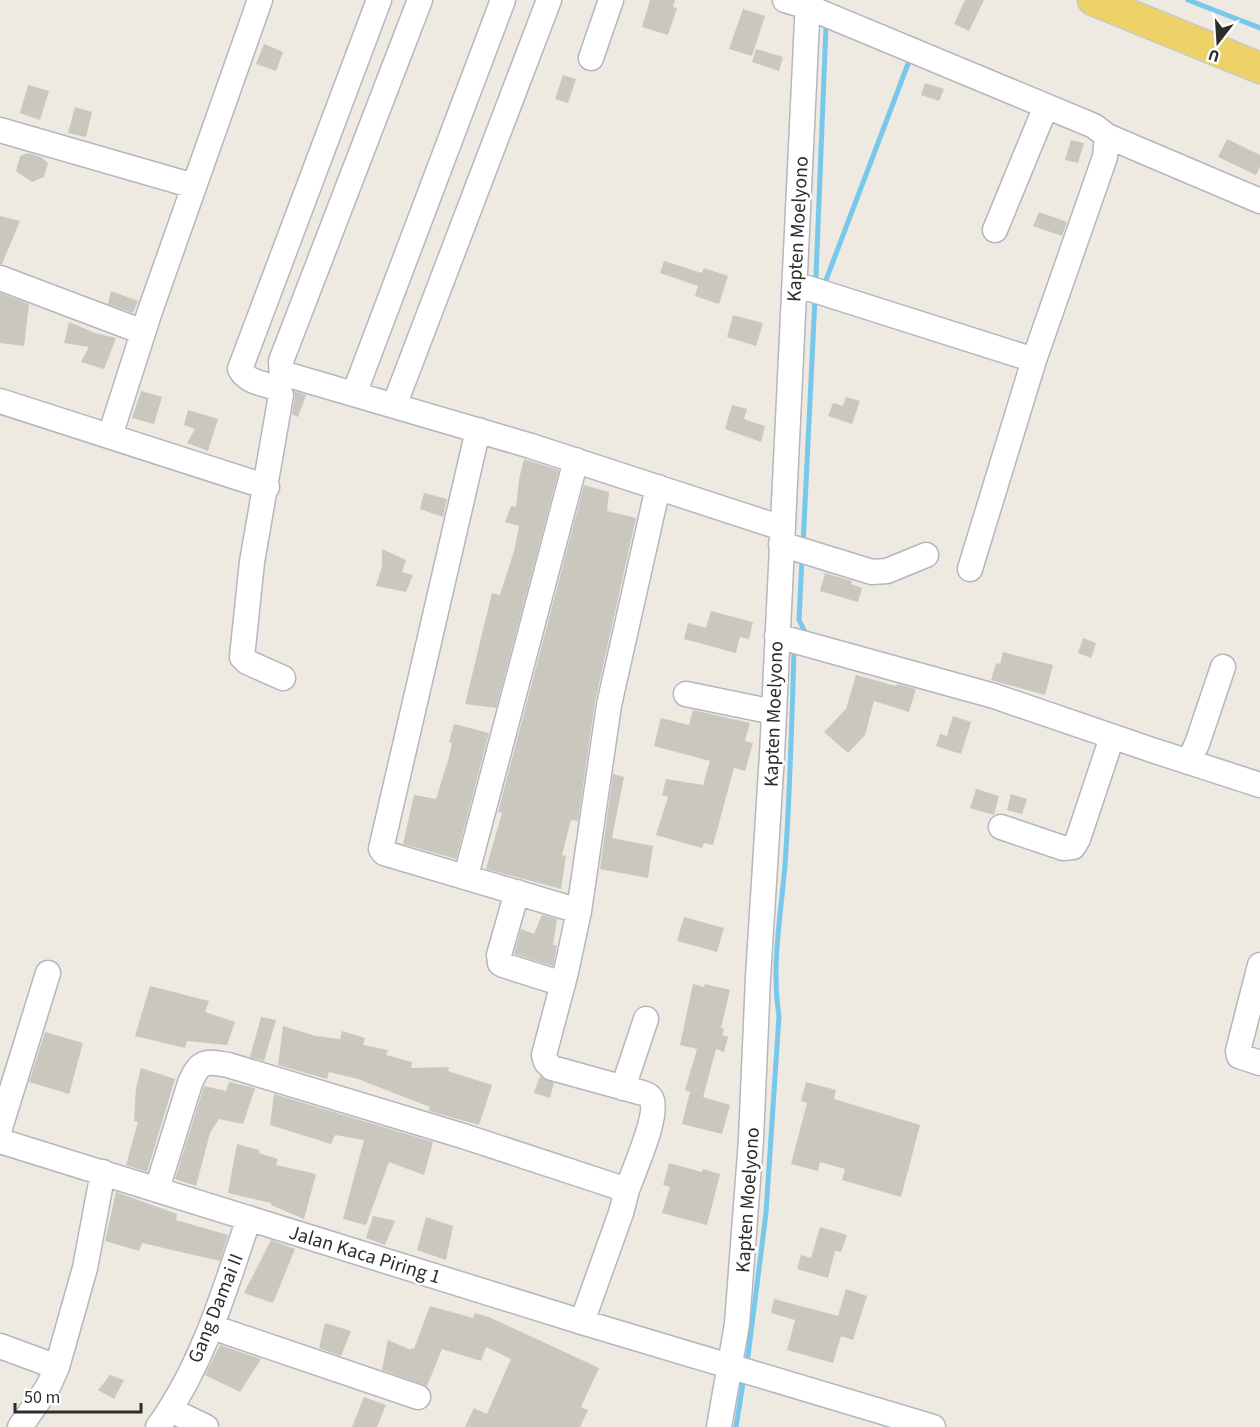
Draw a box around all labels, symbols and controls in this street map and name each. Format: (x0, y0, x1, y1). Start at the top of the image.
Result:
north arrow (1188, 12, 1248, 72)
text: U (1206, 43, 1222, 67)
street label: Kapten Moelyono (780, 155, 816, 303)
street label: Kapten Moelyono (757, 641, 791, 788)
street label: Kapten Moelyono (729, 1126, 767, 1274)
street label: Jalan Kaca Piring 1 (285, 1219, 444, 1291)
street label: Gang Damai II (181, 1249, 251, 1367)
scale bar (15, 1376, 141, 1414)
text: 50 m (24, 1385, 60, 1410)

